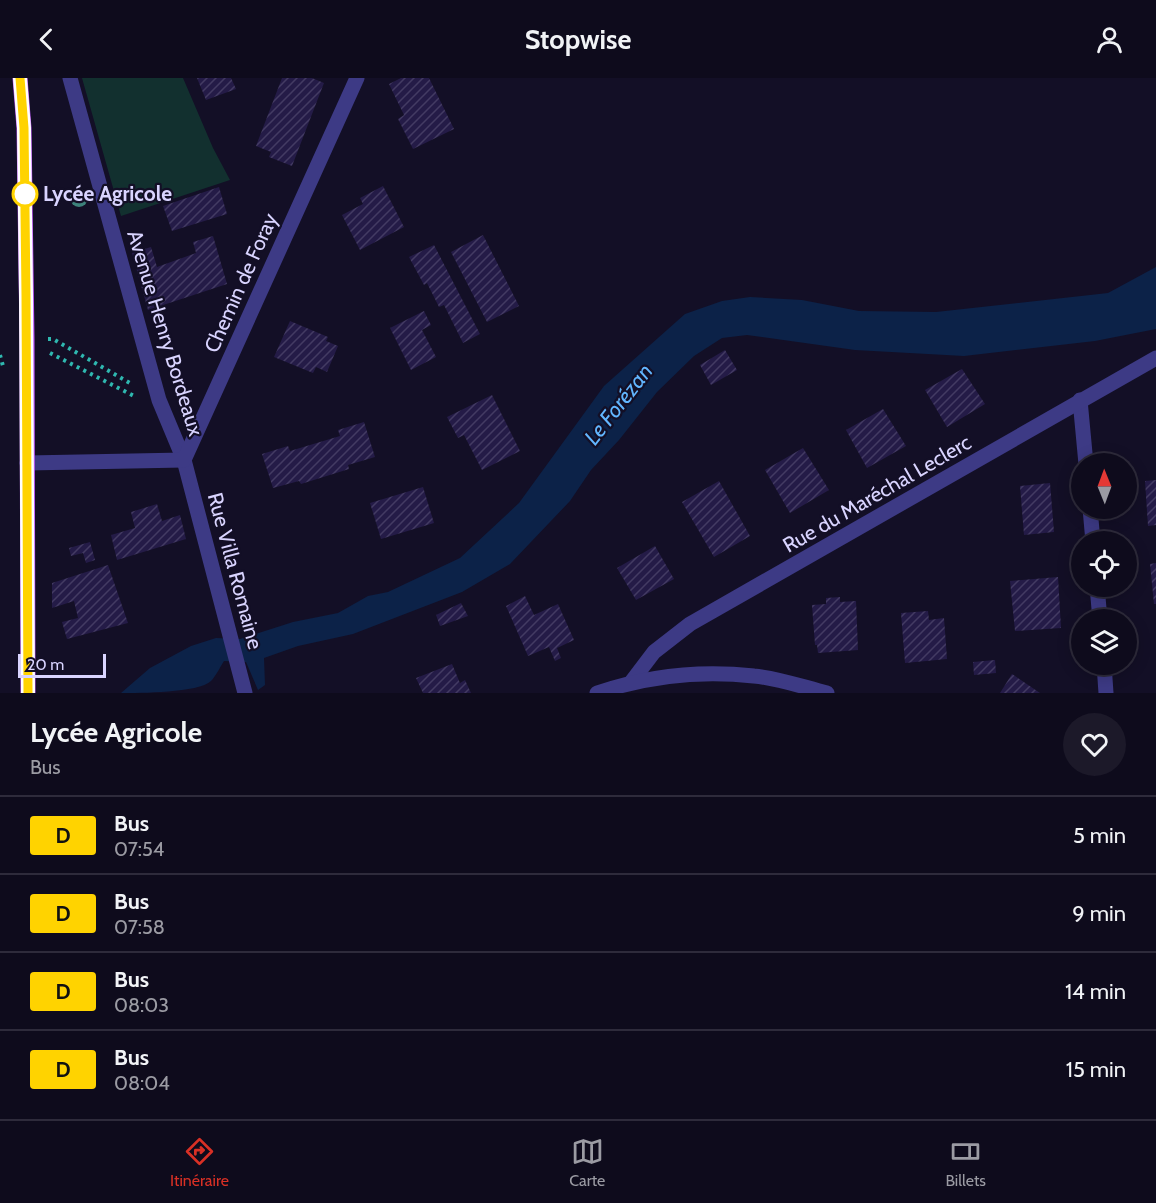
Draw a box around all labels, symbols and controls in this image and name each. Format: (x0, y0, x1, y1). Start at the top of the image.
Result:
icon: back (30, 23, 63, 56)
text: Stopwise (525, 23, 631, 56)
icon: person (1093, 23, 1126, 56)
marker: Lycée Agricole (12, 181, 38, 207)
place label: Lycée Agricole (43, 181, 172, 206)
street label: Chemin de Foray (199, 209, 283, 356)
street label: Avenue Henry Bordeaux (122, 227, 209, 439)
water label: Le Forézan (578, 358, 658, 450)
street label: Rue du Maréchal Leclerc (778, 429, 975, 558)
north arrow (1071, 453, 1137, 519)
map controls (1071, 453, 1137, 675)
street label: Rue Villa Romaine (203, 490, 268, 652)
button: locate (1071, 531, 1137, 597)
button: layers (1071, 609, 1137, 675)
scale bar (18, 651, 106, 678)
text: 20 m (27, 655, 64, 674)
button: heart (1063, 713, 1126, 776)
text: Lycée Agricole (30, 715, 202, 749)
text: Bus (30, 755, 61, 779)
text: Bus (114, 810, 149, 837)
text: 5 min (1073, 822, 1126, 849)
text: D (55, 823, 71, 848)
text: 07:54 (114, 837, 164, 861)
text: Bus (114, 888, 149, 915)
text: 9 min (1072, 900, 1126, 927)
text: D (55, 901, 71, 926)
text: 07:58 (114, 915, 165, 939)
text: Bus (114, 966, 149, 993)
text: 14 min (1065, 978, 1126, 1005)
text: D (55, 979, 71, 1004)
text: 08:03 (114, 993, 169, 1017)
text: Bus (114, 1044, 149, 1071)
text: 15 min (1066, 1056, 1126, 1083)
text: D (55, 1057, 71, 1082)
text: 08:04 (114, 1071, 170, 1095)
tab: Itinéraire (170, 1135, 229, 1190)
tab: Carte (569, 1135, 605, 1190)
tab: Billets (945, 1135, 986, 1190)

